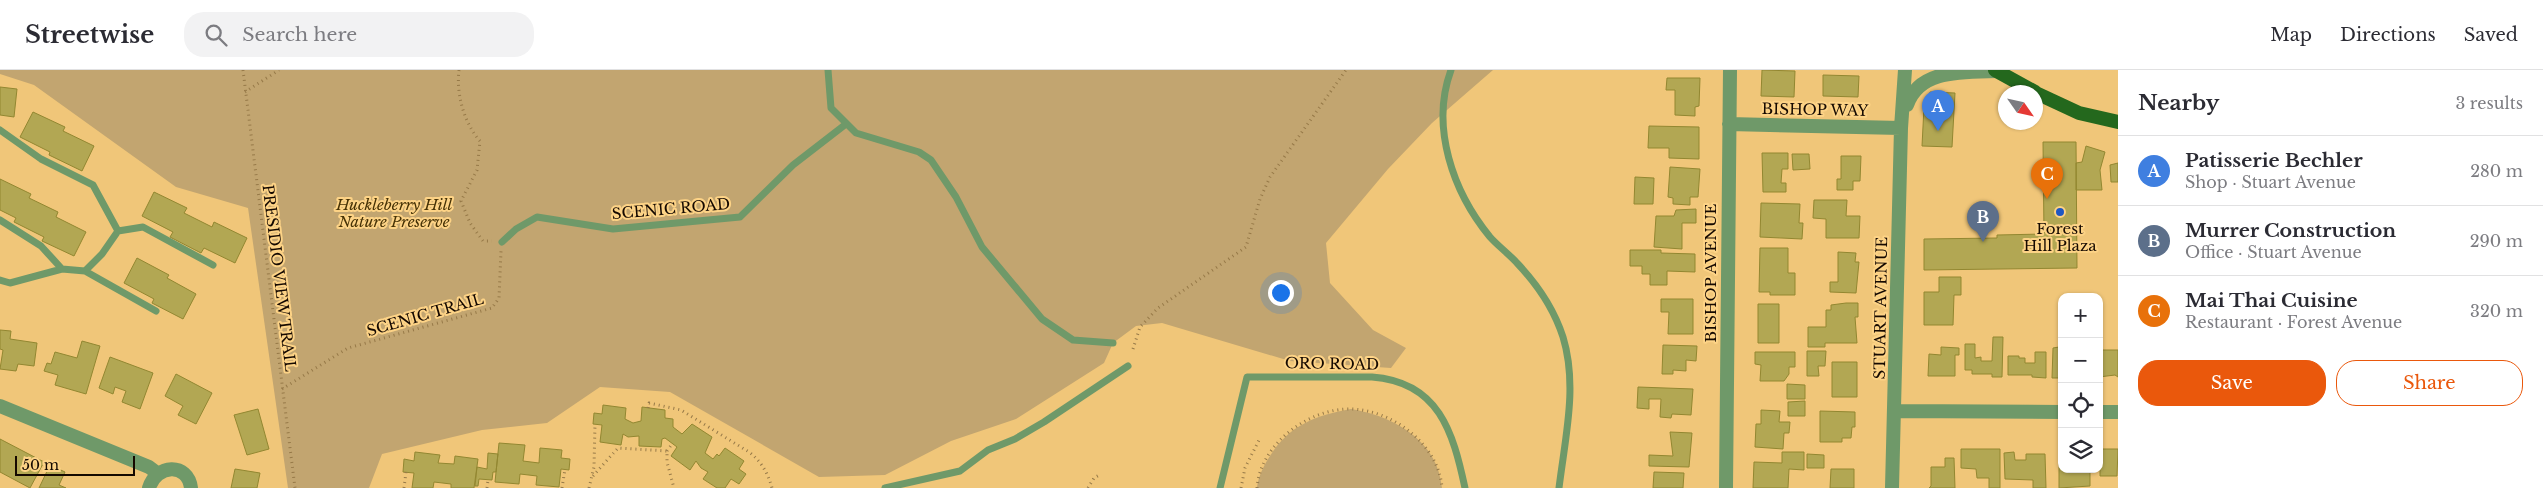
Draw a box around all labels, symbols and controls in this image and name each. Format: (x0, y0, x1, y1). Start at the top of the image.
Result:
search box (184, 12, 534, 57)
text: Streetwise (25, 20, 154, 49)
icon: search (202, 21, 230, 49)
text: Search here (242, 23, 357, 46)
text: Map (2270, 24, 2312, 46)
text: Directions (2340, 24, 2436, 46)
text: Saved (2464, 24, 2518, 46)
north arrow (1998, 85, 2043, 130)
pin: A (1922, 90, 1954, 131)
text: Nearby (2138, 90, 2219, 116)
text: 3 results (2455, 93, 2523, 113)
street label: BISHOP WAY (1762, 99, 1869, 120)
text: Patisserie Bechler (2185, 149, 2363, 172)
pin: C (2031, 158, 2063, 199)
text: A (2148, 161, 2160, 181)
text: 280 m (2470, 161, 2523, 181)
text: Shop · Stuart Avenue (2185, 172, 2356, 192)
street label: PRESIDIO VIEW TRAIL (259, 183, 300, 373)
street label: SCENIC ROAD (611, 194, 731, 223)
park label: Huckleberry Hill Nature Preserve (335, 195, 452, 231)
pin: B (1967, 201, 1999, 242)
street label: BISHOP AVENUE (1701, 203, 1720, 342)
marker: Forest Hill Plaza (2054, 206, 2066, 218)
place label: Forest Hill Plaza (2023, 219, 2097, 255)
text: Murrer Construction (2185, 219, 2396, 242)
text: B (2148, 231, 2160, 251)
text: 290 m (2470, 231, 2523, 251)
street label: STUART AVENUE (1870, 236, 1891, 379)
text: Office · Stuart Avenue (2185, 242, 2362, 262)
your location (1268, 280, 1294, 306)
street label: SCENIC TRAIL (364, 289, 486, 340)
text: Mai Thai Cuisine (2185, 289, 2358, 312)
map controls (2058, 293, 2103, 473)
button: + (2058, 293, 2103, 338)
text: C (2147, 301, 2161, 321)
text: 320 m (2470, 301, 2523, 321)
text: Restaurant · Forest Avenue (2185, 312, 2402, 332)
button: − (2058, 338, 2103, 383)
street label: ORO ROAD (1285, 353, 1379, 374)
button: Save (2138, 360, 2326, 406)
button: Share (2336, 360, 2523, 406)
button: locate (2058, 383, 2103, 428)
button: layers (2058, 428, 2103, 473)
scale bar (15, 453, 135, 476)
text: 50 m (22, 456, 59, 474)

